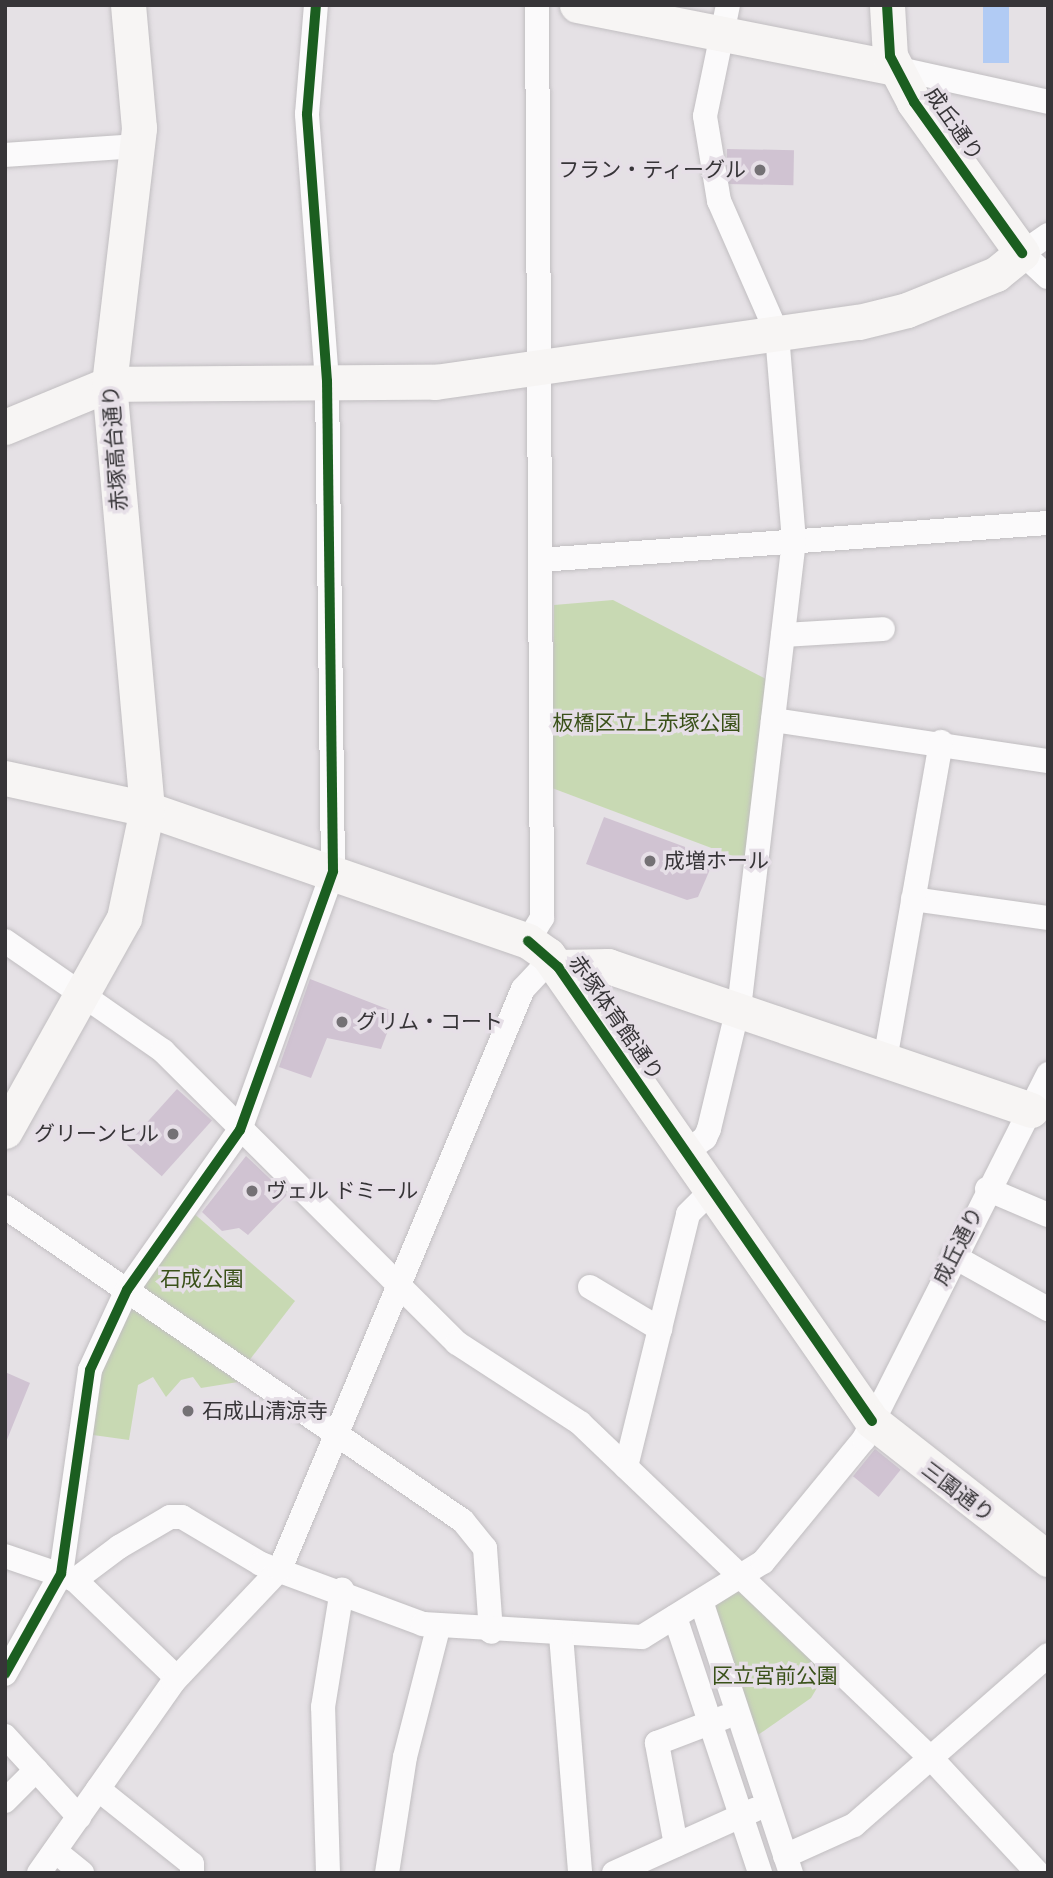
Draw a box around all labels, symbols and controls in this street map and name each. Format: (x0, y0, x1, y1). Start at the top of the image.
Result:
street label: 成丘通り (920, 82, 988, 166)
place label: フラン・ティーグル (557, 157, 746, 183)
marker: フラン・ティーグル (752, 162, 768, 178)
street label: 赤塚高台通り (98, 384, 132, 512)
park label: 板橋区立上赤塚公園 (553, 710, 741, 736)
place label: 成増ホール (664, 848, 769, 874)
marker: 成増ホール (642, 853, 658, 869)
street label: 赤塚体育館通り (564, 951, 668, 1085)
place label: グリム・コート (356, 1009, 503, 1035)
marker: グリム・コート (334, 1014, 350, 1030)
place label: グリーンヒル (33, 1121, 159, 1147)
marker: グリーンヒル (165, 1126, 181, 1142)
place label: ヴェル ドミール (266, 1178, 418, 1204)
marker: ヴェル ドミール (244, 1183, 260, 1199)
street label: 成丘通り (928, 1203, 988, 1289)
park label: 石成公園 (160, 1266, 244, 1292)
place label: 石成山清涼寺 (202, 1398, 328, 1424)
marker: 石成山清涼寺 (180, 1403, 196, 1419)
street label: 三園通り (917, 1457, 999, 1527)
park label: 区立宮前公園 (712, 1663, 838, 1689)

